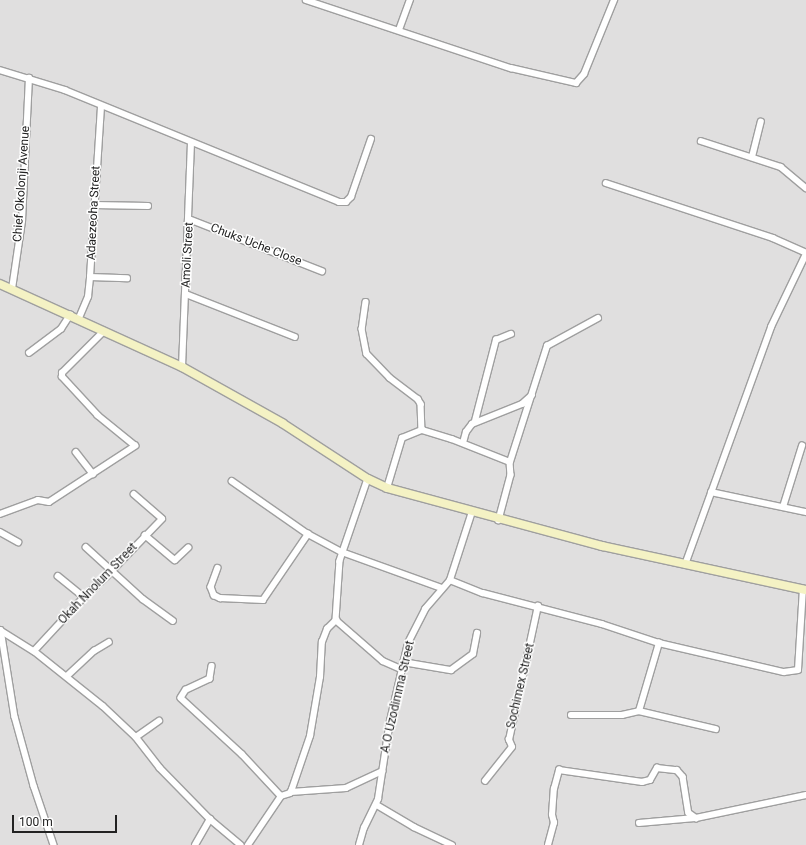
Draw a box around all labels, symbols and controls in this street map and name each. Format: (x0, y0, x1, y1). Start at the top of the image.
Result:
street label: Chief Okolonji Avenue (11, 125, 33, 243)
street label: Adaezeoha Street (84, 166, 104, 260)
street label: Chuks Uche Close (208, 221, 304, 269)
street label: Amoli Street (179, 222, 197, 288)
street label: Okah Nnolum Street (56, 540, 140, 628)
street label: A.O Uzodimma Street (378, 640, 418, 754)
street label: Sochimex Street (504, 642, 538, 730)
scale bar (14, 807, 119, 833)
text: 100 m (19, 815, 53, 829)

